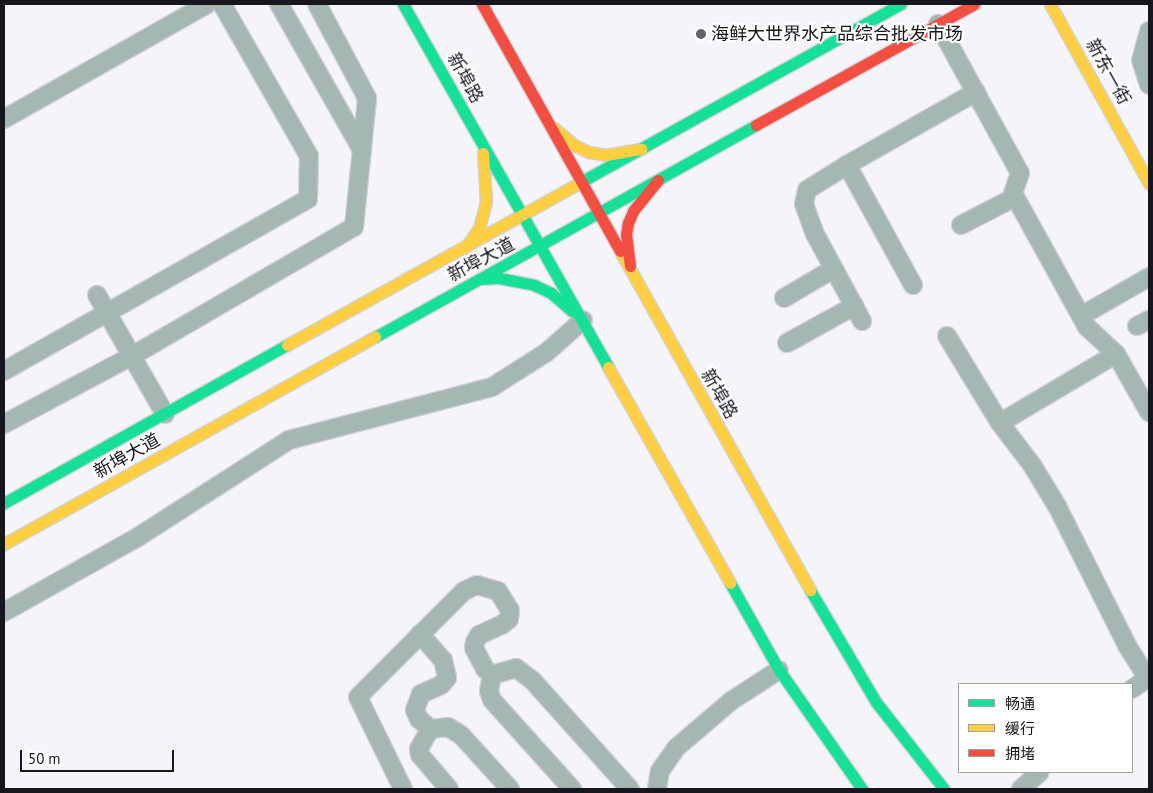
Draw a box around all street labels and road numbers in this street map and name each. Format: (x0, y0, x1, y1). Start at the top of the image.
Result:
street label: 新东一街 (1081, 35, 1135, 109)
street label: 新埠路 (442, 49, 488, 107)
street label: 新埠大道 (444, 234, 518, 286)
street label: 新埠路 (696, 365, 742, 423)
street label: 新埠大道 (90, 429, 164, 483)

